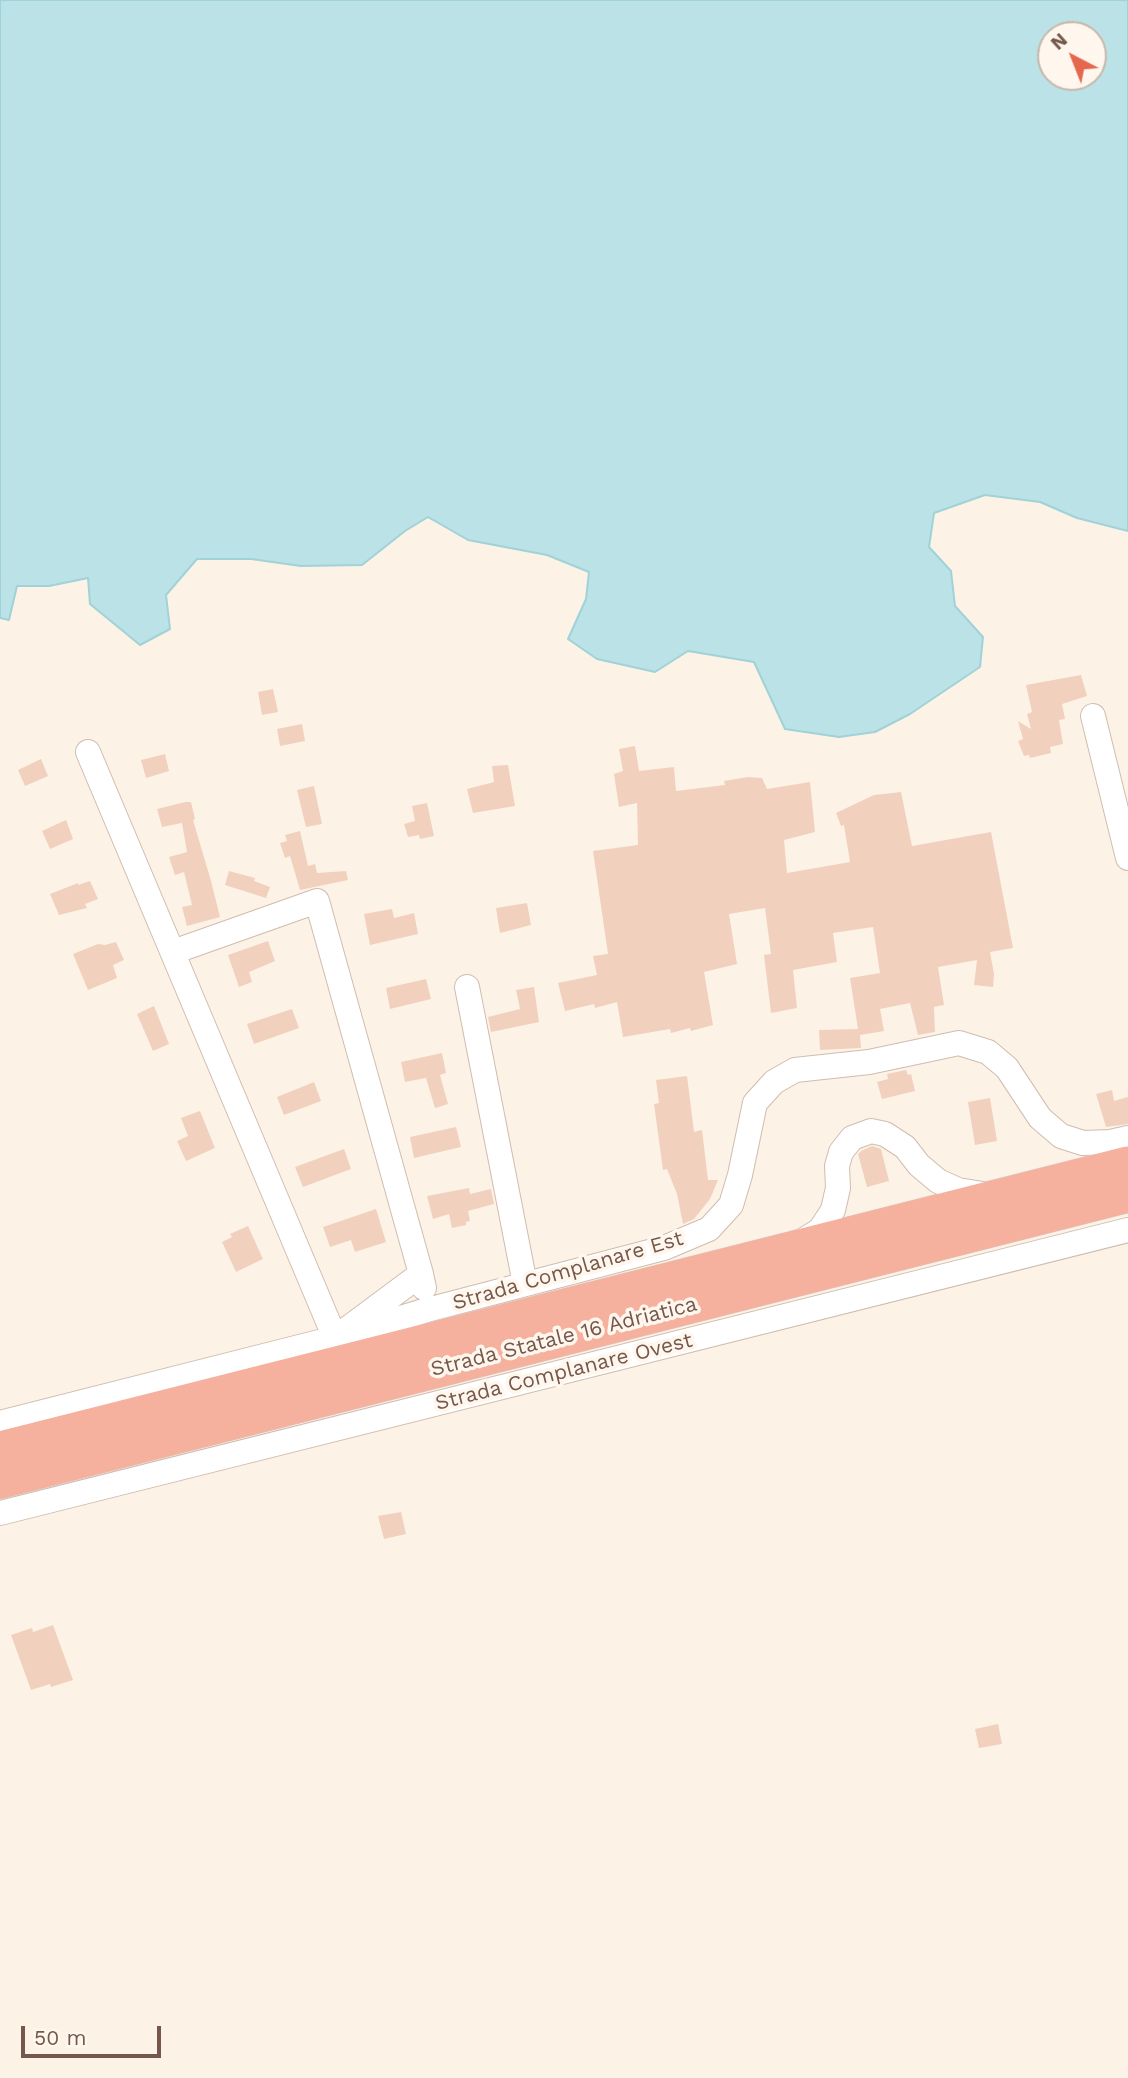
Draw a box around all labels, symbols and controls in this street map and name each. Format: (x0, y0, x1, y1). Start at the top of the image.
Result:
north arrow (1037, 21, 1107, 91)
text: N (1046, 28, 1072, 55)
street label: Strada Complanare Est (450, 1226, 686, 1316)
street label: Strada Statale 16 Adriatica (428, 1292, 700, 1382)
street label: Strada Complanare Ovest (433, 1328, 695, 1416)
scale bar (24, 2011, 164, 2056)
text: 50 m (34, 2025, 86, 2050)

